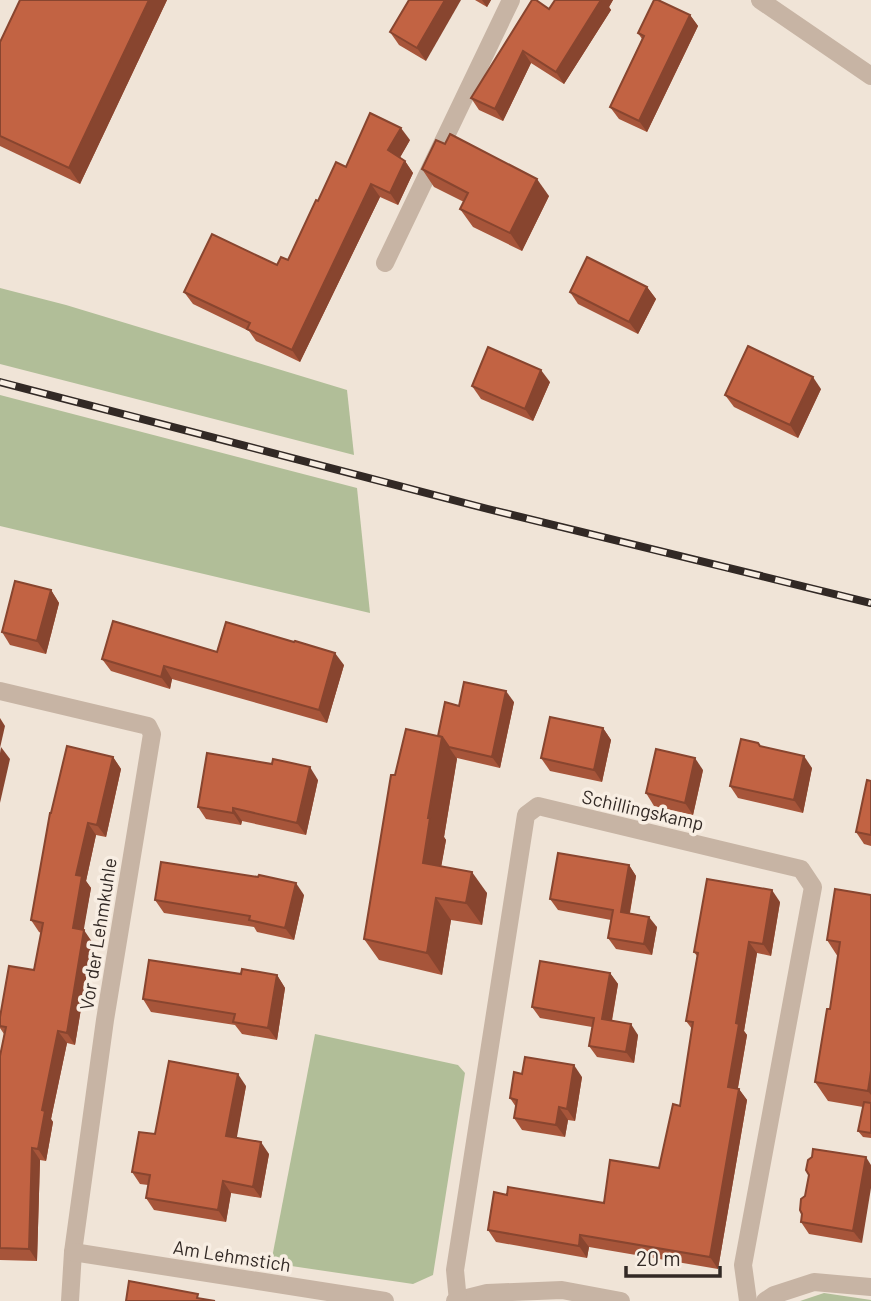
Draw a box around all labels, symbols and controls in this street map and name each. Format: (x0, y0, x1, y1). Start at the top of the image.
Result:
street label: Schillingskamp (580, 784, 706, 835)
street label: Vor der Lehmkuhle (74, 856, 121, 1012)
scale bar (626, 1234, 720, 1278)
street label: Am Lehmstich (172, 1235, 293, 1276)
text: 20 m (636, 1245, 681, 1270)

